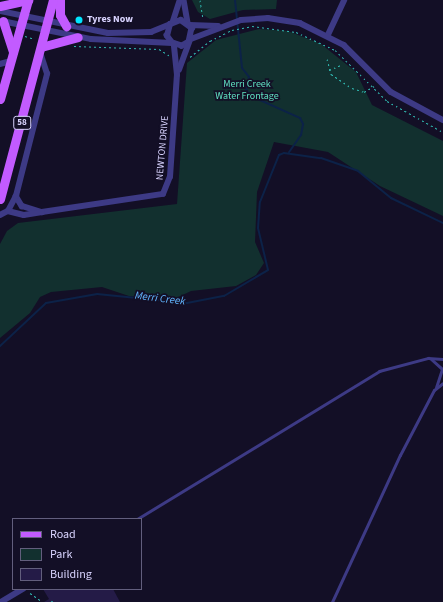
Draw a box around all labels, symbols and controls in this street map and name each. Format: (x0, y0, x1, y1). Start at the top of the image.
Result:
place label: Tyres Now (87, 14, 133, 26)
marker: Tyres Now (74, 15, 84, 25)
park label: Merri Creek Water Frontage (215, 78, 279, 102)
street label: NEWTON DRIVE (154, 115, 172, 181)
road number: 58 (13, 116, 31, 130)
water label: Merri Creek (134, 289, 186, 309)
legend (12, 518, 142, 590)
text: Road (50, 526, 76, 543)
text: Park (50, 546, 72, 563)
text: Building (50, 566, 92, 583)

